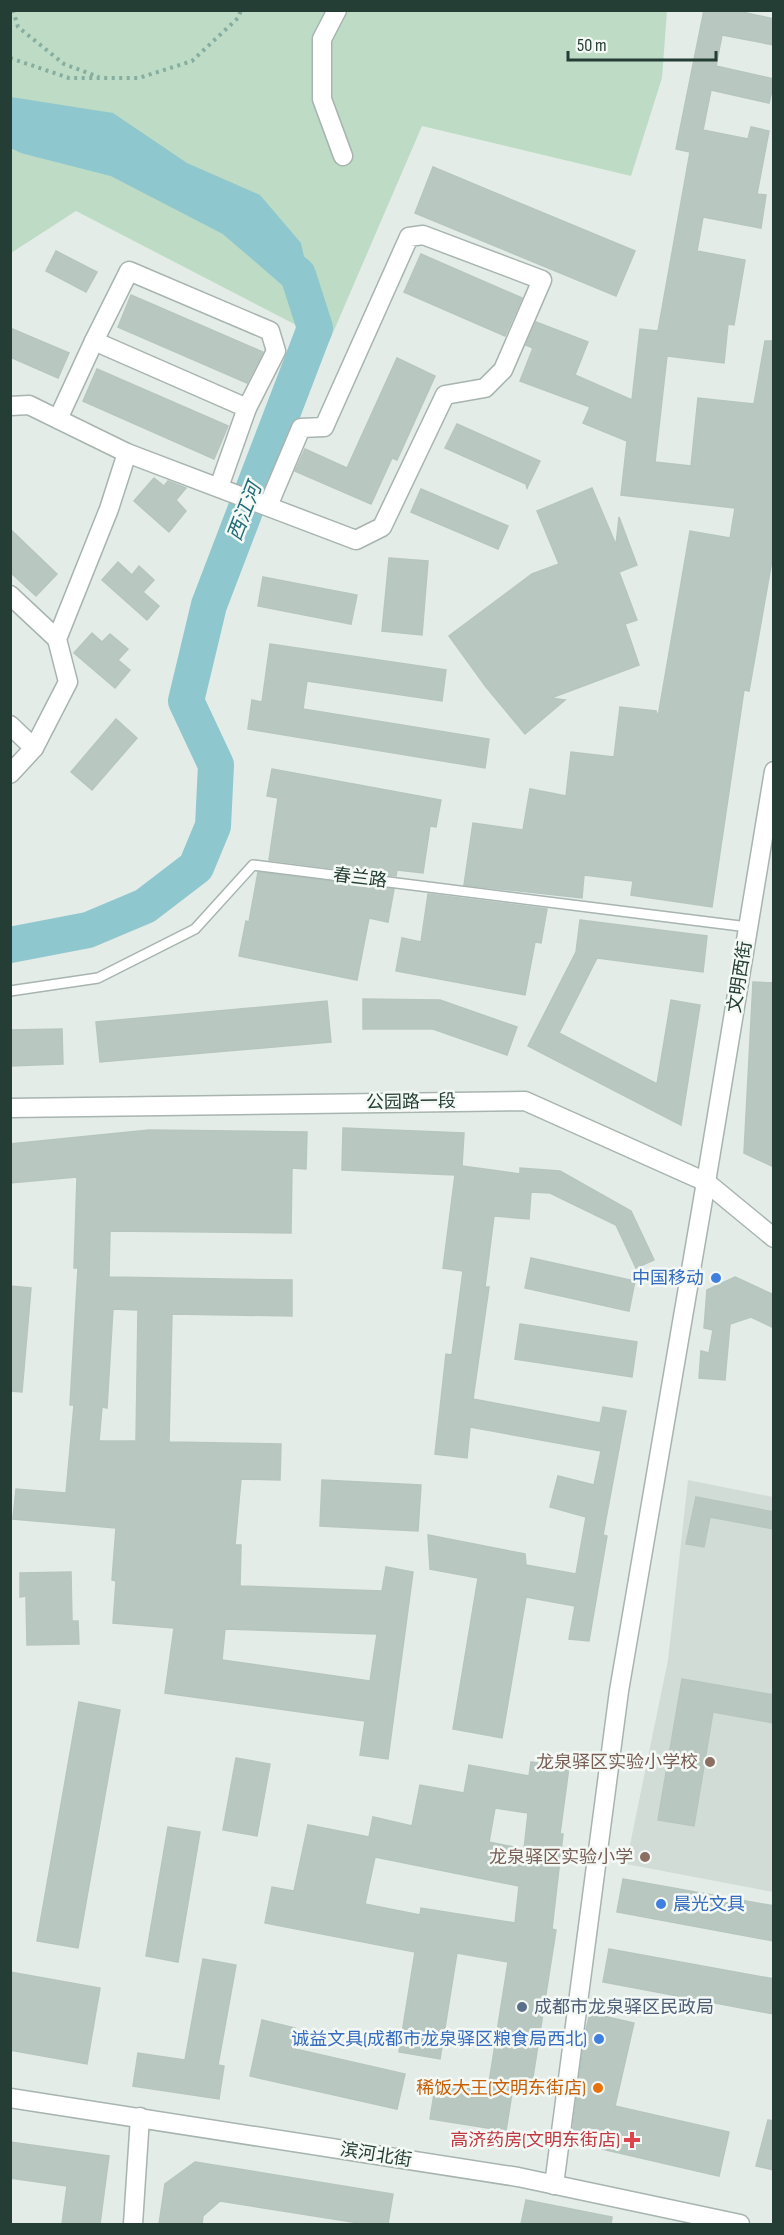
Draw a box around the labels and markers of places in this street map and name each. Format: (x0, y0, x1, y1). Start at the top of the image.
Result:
place label: 中国移动 (632, 1268, 704, 1289)
marker: 中国移动 (709, 1271, 723, 1285)
place label: 龙泉驿区实验小学校 (536, 1752, 698, 1773)
marker: 龙泉驿区实验小学校 (703, 1755, 717, 1769)
place label: 龙泉驿区实验小学 (489, 1847, 633, 1868)
marker: 龙泉驿区实验小学 (638, 1850, 652, 1864)
place label: 晨光文具 (673, 1894, 745, 1915)
marker: 晨光文具 (654, 1897, 668, 1911)
place label: 成都市龙泉驿区民政局 (534, 1997, 714, 2018)
marker: 成都市龙泉驿区民政局 (515, 2000, 529, 2014)
place label: 诚益文具(成都市龙泉驿区粮食局西北) (291, 2029, 587, 2050)
marker: 诚益文具(成都市龙泉驿区粮食局西北) (592, 2032, 606, 2046)
place label: 稀饭大王(文明东街店) (416, 2078, 586, 2099)
marker: 稀饭大王(文明东街店) (591, 2081, 605, 2095)
place label: 高济药房(文明东街店) (450, 2130, 620, 2151)
marker: 高济药房(文明东街店) (625, 2133, 639, 2147)

